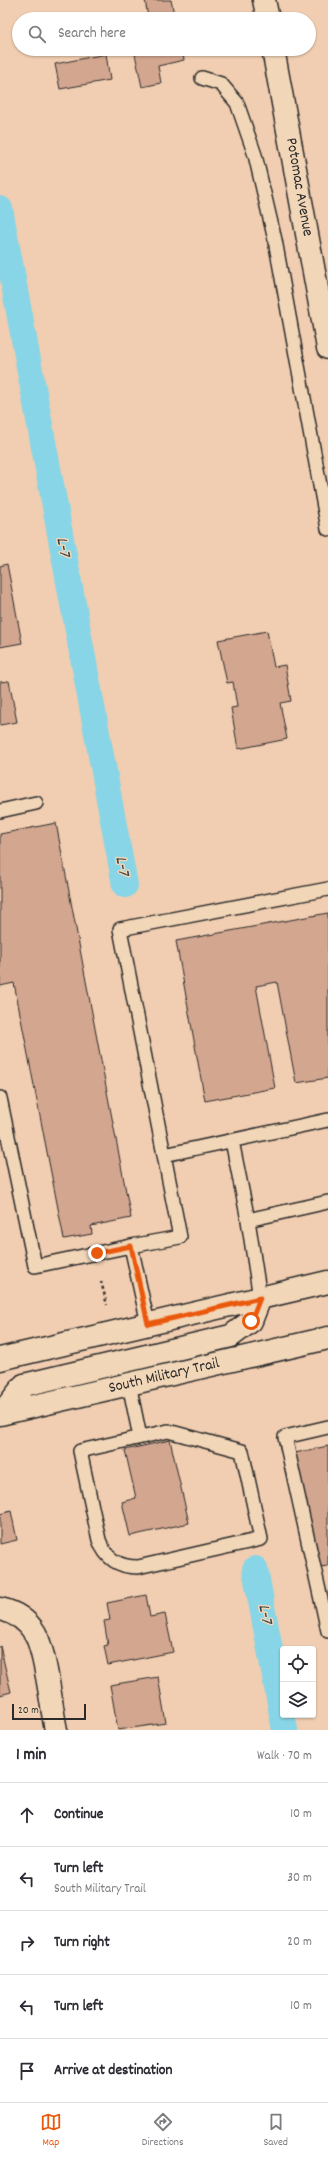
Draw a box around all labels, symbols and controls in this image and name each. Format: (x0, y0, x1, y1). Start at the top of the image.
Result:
search box (12, 12, 316, 56)
icon: search (26, 23, 48, 45)
text: Search here (58, 23, 126, 45)
street label: Potomac Avenue (279, 136, 319, 238)
water label: L-7 (49, 535, 76, 561)
water label: L-7 (108, 854, 135, 880)
route end (88, 1244, 106, 1262)
route start (242, 1312, 260, 1330)
street label: South Military Trail (106, 1352, 222, 1400)
water label: L-7 (251, 1602, 278, 1628)
map controls (280, 1646, 316, 1718)
button: locate (280, 1646, 316, 1682)
button: layers (280, 1682, 316, 1718)
scale bar (12, 1702, 86, 1721)
text: 20 m (18, 1703, 39, 1719)
text: 1 min (16, 1744, 46, 1768)
text: Walk · 70 m (257, 1747, 312, 1766)
icon: ahead (16, 1804, 38, 1826)
text: Continue (54, 1804, 103, 1826)
text: 10 m (290, 1805, 312, 1824)
text: Turn left (54, 1858, 103, 1880)
icon: left (16, 1868, 38, 1890)
text: 30 m (287, 1869, 312, 1888)
text: South Military Trail (54, 1880, 146, 1899)
icon: right (16, 1932, 38, 1954)
text: Turn right (54, 1932, 110, 1954)
text: 20 m (287, 1933, 312, 1952)
icon: left (16, 1996, 38, 2018)
text: Turn left (54, 1996, 103, 2018)
text: 10 m (290, 1997, 312, 2016)
icon: arrive (16, 2060, 38, 2082)
text: Arrive at destination (54, 2060, 172, 2082)
tab: Map (40, 2111, 62, 2151)
tab: Directions (142, 2111, 184, 2151)
tab: Saved (263, 2111, 288, 2151)

